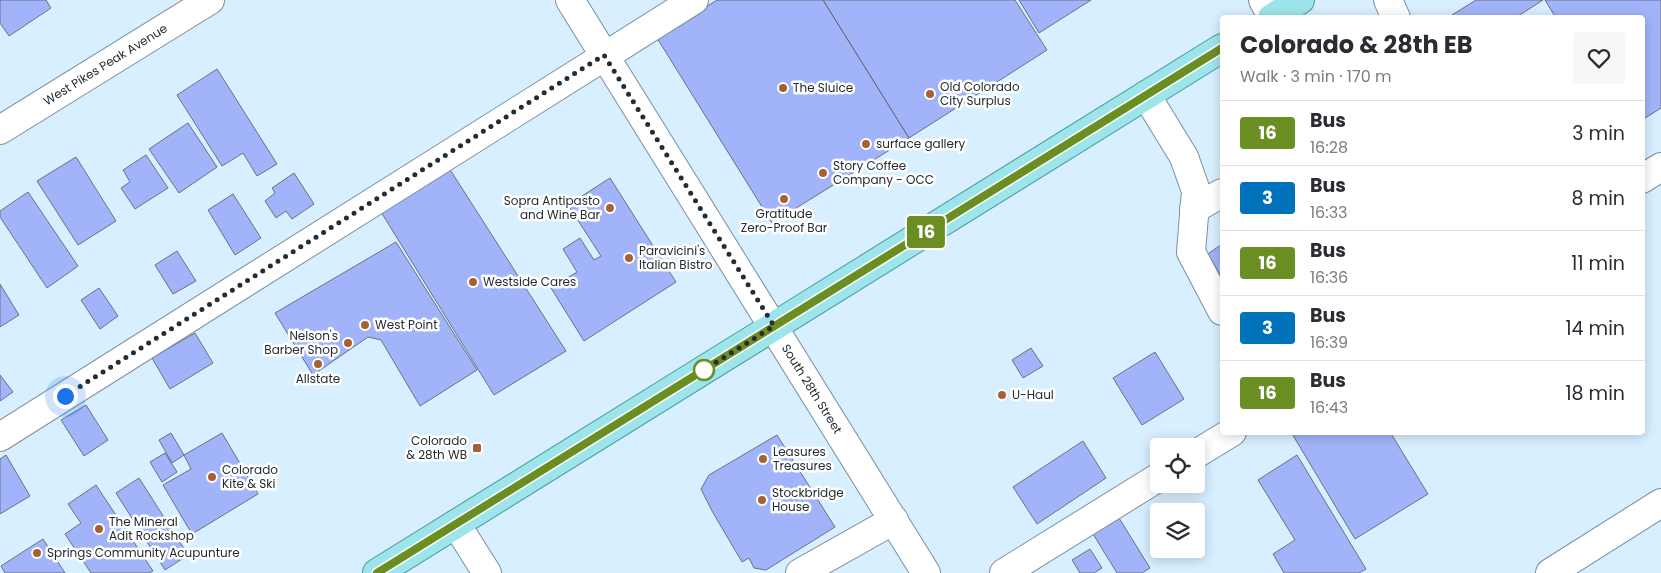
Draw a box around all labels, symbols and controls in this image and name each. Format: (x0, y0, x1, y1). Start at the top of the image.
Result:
street label: West Pikes Peak Avenue (40, 19, 170, 109)
text: Colorado & 28th EB (1240, 28, 1473, 61)
button: heart (1573, 32, 1625, 84)
text: Walk · 3 min · 170 m (1240, 65, 1392, 88)
place label: Old Colorado City Surplus (940, 78, 1020, 109)
place label: The Sluice (793, 79, 853, 96)
marker: The Sluice (777, 82, 789, 94)
marker: Old Colorado City Surplus (924, 88, 936, 100)
text: Bus (1310, 107, 1346, 134)
text: 16 (1258, 120, 1277, 145)
text: 3 min (1572, 120, 1625, 147)
place label: surface gallery (876, 135, 965, 152)
text: 16:28 (1310, 136, 1348, 159)
marker: surface gallery (860, 138, 872, 150)
place label: Story Coffee Company - OCC (833, 157, 934, 188)
marker: Story Coffee Company - OCC (817, 167, 829, 179)
text: Bus (1310, 172, 1346, 199)
text: 3 (1262, 185, 1273, 210)
text: 8 min (1572, 185, 1625, 212)
place label: Sopra Antipasto and Wine Bar (504, 192, 601, 223)
marker: Gratitude Zero-Proof Bar (778, 193, 790, 205)
text: 16:33 (1310, 201, 1348, 224)
marker: Sopra Antipasto and Wine Bar (604, 202, 616, 214)
place label: Gratitude Zero-Proof Bar (741, 205, 828, 236)
line badge: 16 (904, 216, 948, 248)
text: 16 (917, 219, 935, 244)
text: Bus (1310, 237, 1346, 264)
place label: Paravicini's Italian Bistro (639, 242, 713, 273)
text: 16 (1258, 250, 1277, 275)
text: 11 min (1571, 250, 1625, 277)
marker: Paravicini's Italian Bistro (623, 252, 635, 264)
text: 16:36 (1310, 266, 1348, 289)
place label: Westside Cares (483, 273, 576, 290)
marker: Westside Cares (467, 276, 479, 288)
text: Bus (1310, 302, 1346, 329)
text: 3 (1262, 315, 1273, 340)
text: 14 min (1565, 315, 1625, 342)
place label: West Point (375, 316, 438, 333)
marker: West Point (359, 319, 371, 331)
place label: Nelson's Barber Shop (264, 327, 338, 358)
text: 16:39 (1310, 331, 1348, 354)
marker: Nelson's Barber Shop (342, 337, 354, 349)
street label: South 28th Street (778, 341, 846, 437)
marker: Allstate (312, 358, 324, 370)
unlabelled marker (693, 359, 715, 381)
text: Bus (1310, 367, 1346, 394)
place label: Allstate (296, 370, 340, 387)
text: 16 (1258, 380, 1277, 405)
text: 18 min (1565, 380, 1625, 407)
your location (53, 384, 78, 409)
place label: U-Haul (1012, 386, 1054, 403)
marker: U-Haul (996, 389, 1008, 401)
text: 16:43 (1310, 396, 1348, 419)
place label: Colorado & 28th WB (406, 432, 467, 463)
map controls (1150, 438, 1205, 558)
button: locate (1150, 438, 1205, 493)
marker: Colorado & 28th WB (471, 442, 483, 454)
place label: Leasures Treasures (773, 443, 832, 474)
marker: Leasures Treasures (757, 453, 769, 465)
place label: Colorado Kite & Ski (222, 461, 278, 492)
marker: Colorado Kite & Ski (206, 471, 218, 483)
place label: Stockbridge House (772, 484, 844, 515)
marker: Stockbridge House (756, 494, 768, 506)
button: layers (1150, 503, 1205, 558)
place label: The Mineral Adit Rockshop (109, 513, 194, 544)
marker: The Mineral Adit Rockshop (93, 523, 105, 535)
place label: Springs Community Acupunture (47, 544, 240, 561)
marker: Springs Community Acupunture (31, 547, 43, 559)

